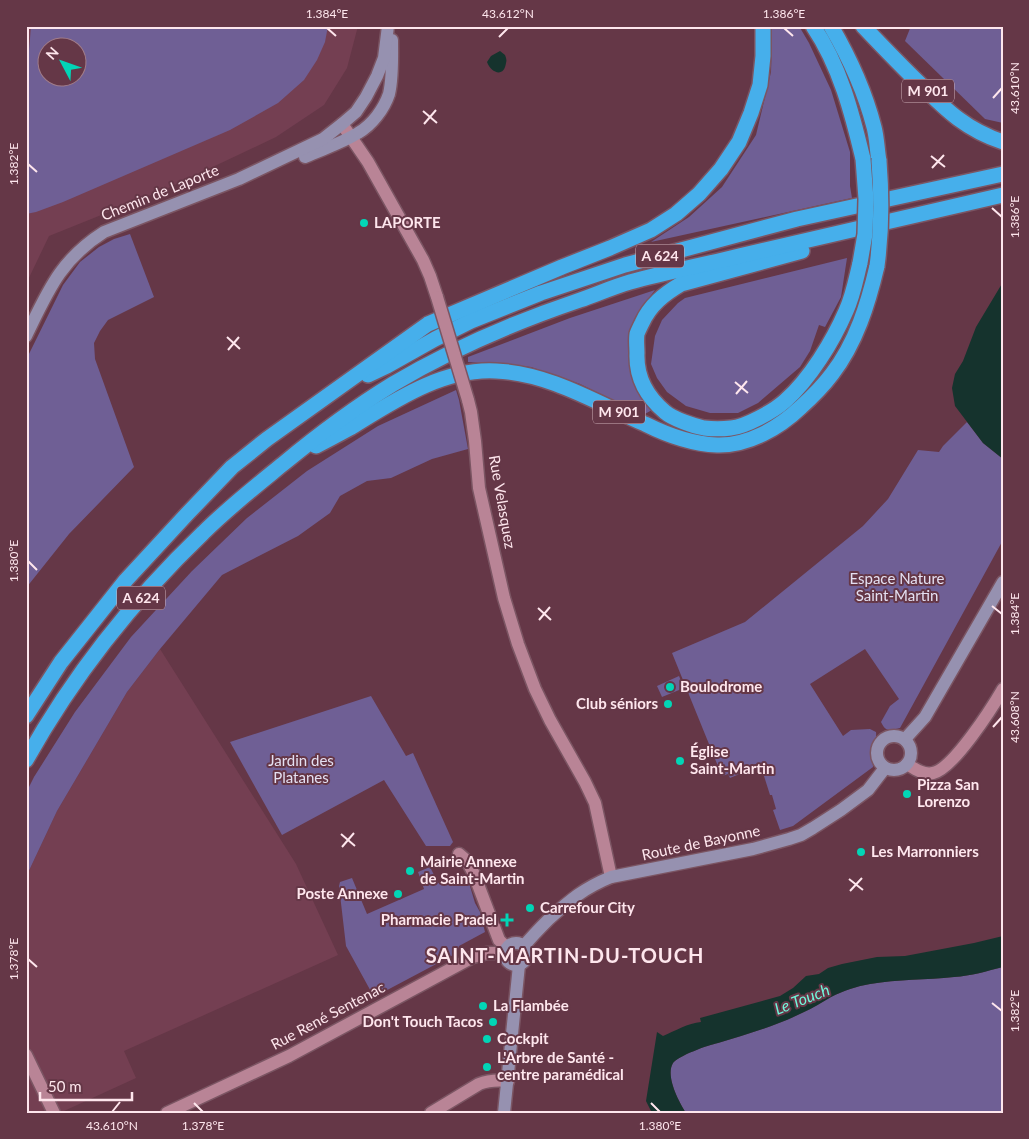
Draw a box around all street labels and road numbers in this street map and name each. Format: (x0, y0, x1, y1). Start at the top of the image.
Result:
road number: M 901 (902, 80, 954, 102)
street label: Chemin de Laporte (98, 160, 221, 224)
road number: A 624 (636, 245, 684, 268)
road number: M 901 (593, 401, 645, 424)
street label: Rue Velasquez (486, 454, 520, 550)
road number: A 624 (117, 586, 165, 610)
street label: Route de Bayonne (640, 821, 762, 863)
street label: Rue René Sentenac (267, 977, 388, 1053)

